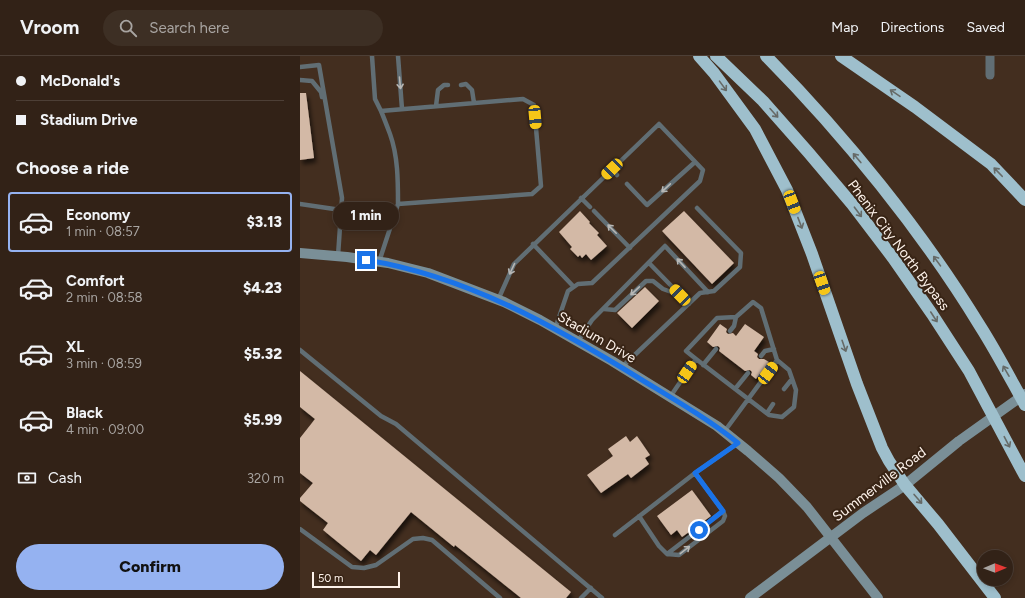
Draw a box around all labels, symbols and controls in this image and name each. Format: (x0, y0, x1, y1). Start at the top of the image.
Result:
search box (103, 10, 383, 46)
text: Vroom (20, 16, 79, 39)
icon: search (117, 17, 139, 39)
text: Search here (149, 19, 229, 37)
text: Map (831, 19, 859, 36)
text: Directions (881, 19, 944, 36)
text: Saved (966, 19, 1005, 36)
text: McDonald's (40, 72, 120, 90)
one-way arrow (396, 76, 404, 89)
one-way arrow (719, 80, 727, 91)
one-way arrow (890, 89, 901, 97)
car (528, 105, 542, 129)
one-way arrow (769, 108, 778, 119)
text: Stadium Drive (40, 111, 138, 129)
one-way arrow (853, 152, 862, 163)
car (599, 156, 625, 182)
text: Choose a ride (16, 157, 129, 179)
one-way arrow (993, 167, 1003, 177)
street label: Phenix City North Bypass (844, 177, 953, 314)
one-way arrow (661, 183, 671, 193)
car (782, 189, 802, 215)
callout: 1 min (333, 202, 399, 230)
icon: car (18, 204, 54, 240)
text: Economy (66, 206, 131, 224)
one-way arrow (854, 207, 862, 218)
text: 1 min (350, 208, 382, 223)
text: $3.13 (247, 213, 282, 231)
one-way arrow (796, 217, 804, 229)
text: 1 min · 08:57 (66, 224, 140, 239)
one-way arrow (607, 224, 617, 234)
route end (357, 251, 375, 269)
one-way arrow (933, 255, 941, 266)
one-way arrow (677, 258, 686, 268)
one-way arrow (508, 263, 515, 275)
icon: car (18, 270, 54, 306)
car (812, 270, 832, 296)
text: Comfort (66, 272, 125, 290)
text: $4.23 (243, 279, 282, 297)
car (667, 282, 693, 308)
one-way arrow (630, 286, 640, 296)
text: 2 min · 08:58 (66, 290, 143, 305)
street label: Stadium Drive (554, 308, 639, 367)
one-way arrow (930, 312, 938, 323)
icon: car (18, 336, 54, 372)
text: XL (66, 338, 84, 356)
one-way arrow (840, 339, 848, 351)
text: $5.32 (244, 345, 282, 363)
text: 3 min · 08:59 (66, 356, 142, 371)
car (675, 359, 699, 385)
car (756, 360, 780, 386)
one-way arrow (1001, 365, 1009, 377)
icon: car (18, 402, 54, 438)
text: Black (66, 404, 103, 422)
text: $5.99 (243, 411, 282, 429)
text: 4 min · 09:00 (66, 422, 144, 437)
one-way arrow (1003, 436, 1011, 448)
street label: Summerville Road (829, 444, 929, 525)
icon: cash (16, 467, 38, 489)
text: Cash (48, 469, 82, 487)
text: 320 m (247, 471, 284, 486)
one-way arrow (913, 494, 922, 505)
route start (690, 521, 708, 539)
button: Confirm (16, 544, 284, 590)
one-way arrow (680, 546, 691, 555)
north arrow (977, 550, 1013, 586)
map controls (977, 550, 1013, 586)
scale bar (312, 570, 400, 589)
text: 50 m (318, 572, 343, 585)

